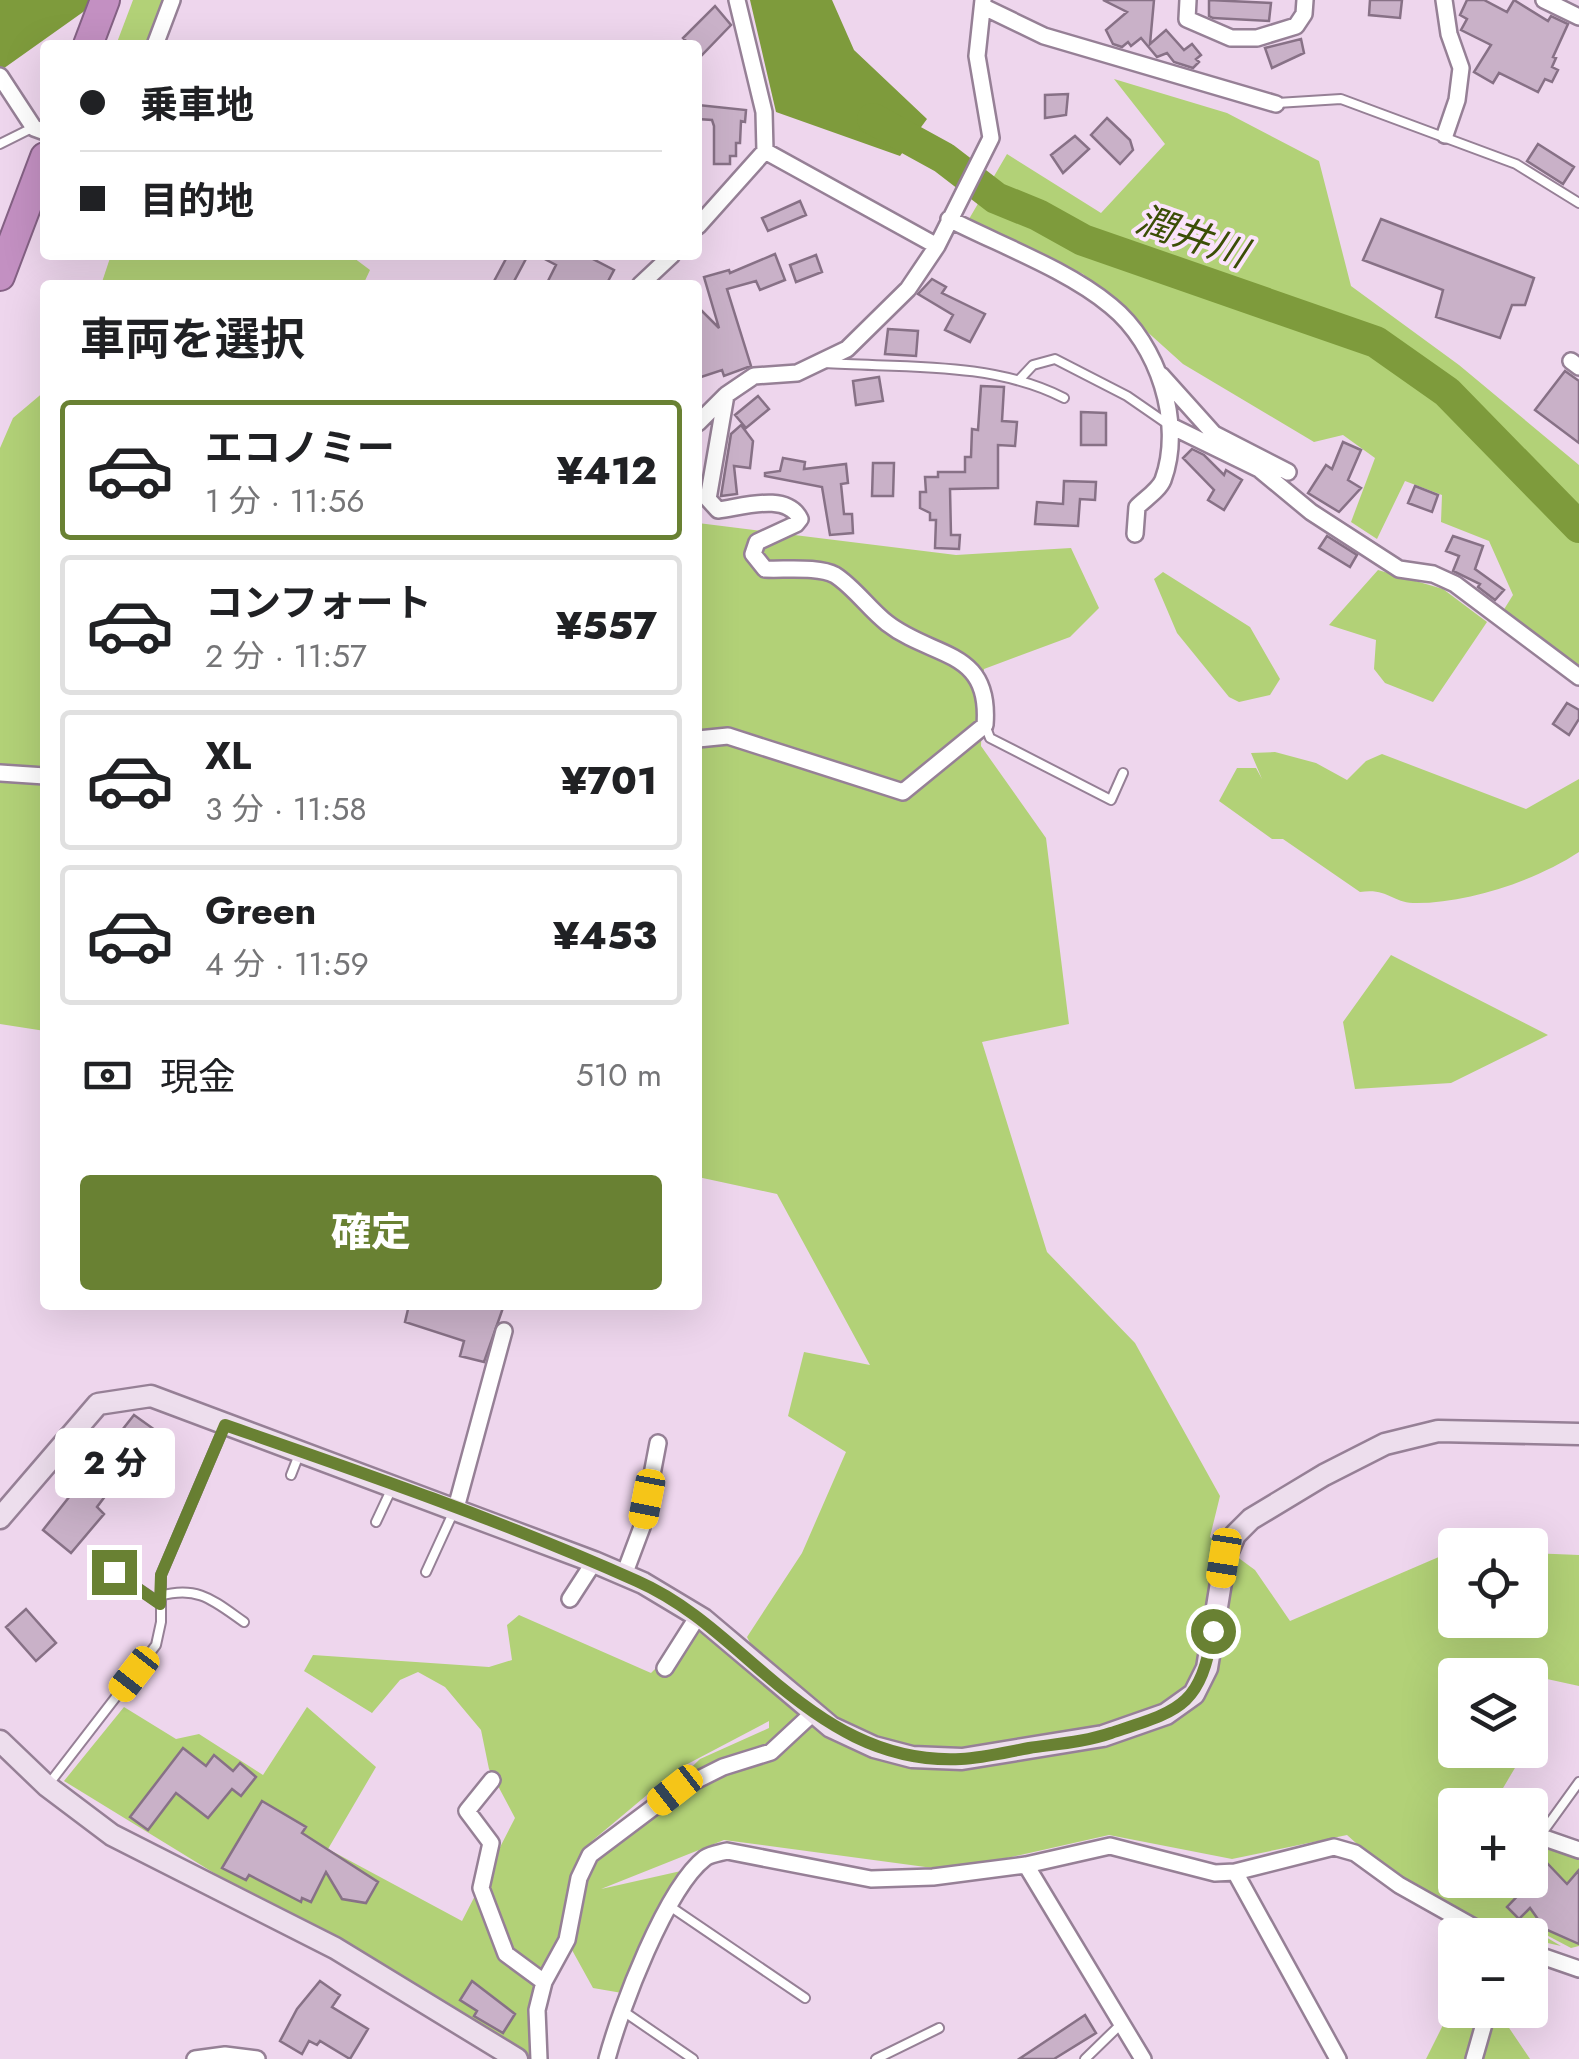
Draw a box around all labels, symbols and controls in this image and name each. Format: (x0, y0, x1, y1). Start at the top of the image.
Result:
text: 乗車地 (140, 77, 254, 132)
text: 目的地 (140, 173, 254, 228)
water label: 潤井川 (1129, 191, 1259, 282)
text: 車両を選択 (80, 307, 305, 372)
text: エコノミー (205, 420, 395, 475)
icon: car (85, 425, 175, 515)
text: ¥412 (557, 443, 657, 498)
text: 1 分 · 11:56 (205, 478, 365, 524)
text: コンフォート (205, 575, 432, 630)
icon: car (85, 580, 175, 670)
text: ¥557 (556, 598, 657, 653)
text: 2 分 · 11:57 (205, 633, 367, 679)
text: XL (205, 728, 251, 783)
icon: car (85, 735, 175, 825)
text: ¥701 (561, 753, 657, 808)
text: 3 分 · 11:58 (205, 786, 367, 832)
text: Green (205, 883, 316, 938)
icon: car (85, 890, 175, 980)
text: ¥453 (553, 908, 657, 963)
text: 4 分 · 11:59 (205, 941, 369, 987)
icon: cash (80, 1048, 135, 1103)
text: 現金 (160, 1049, 236, 1104)
text: 510 m (576, 1052, 662, 1098)
button: 確定 (80, 1175, 662, 1290)
callout: 2 分 (54, 1427, 174, 1497)
text: 2 分 (83, 1440, 147, 1486)
car (627, 1467, 667, 1531)
car (1204, 1526, 1244, 1590)
map controls (1438, 1528, 1548, 2028)
button: locate (1438, 1528, 1548, 1638)
route end (92, 1550, 137, 1595)
route start (1191, 1609, 1236, 1654)
car (104, 1641, 164, 1707)
button: layers (1438, 1658, 1548, 1768)
car (642, 1760, 708, 1820)
button: + (1438, 1788, 1548, 1898)
button: − (1438, 1918, 1548, 2028)

